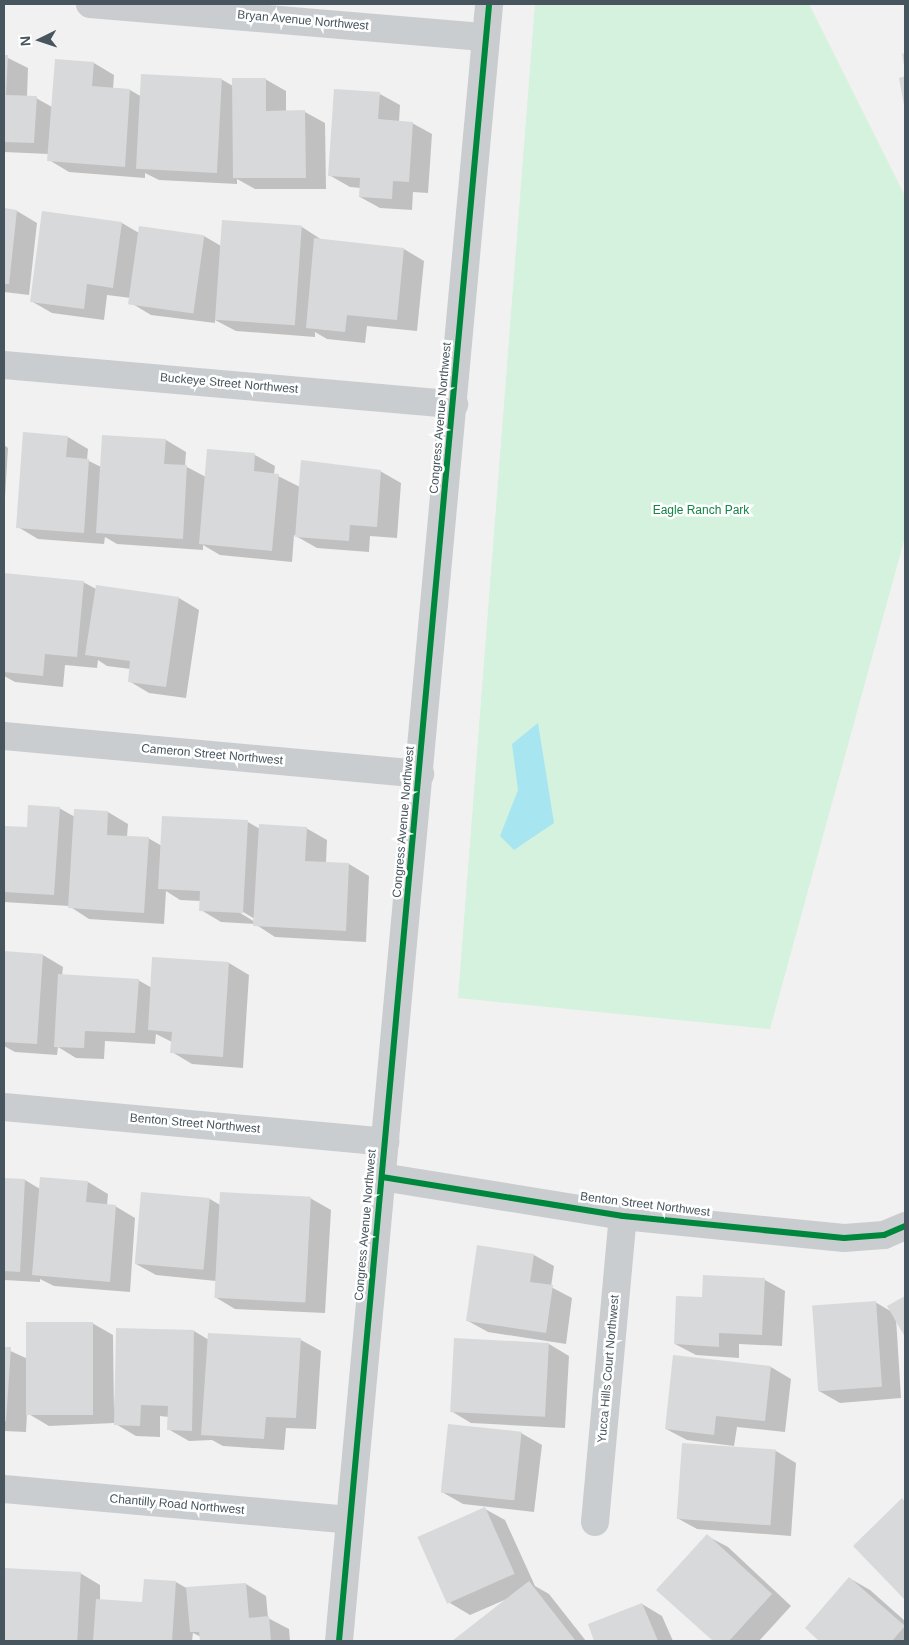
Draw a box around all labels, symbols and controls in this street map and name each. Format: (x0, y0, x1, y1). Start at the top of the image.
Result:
street label: Bryan Avenue Northwest (236, 8, 370, 34)
north arrow (15, 15, 65, 65)
text: N (17, 35, 33, 47)
street label: Congress Avenue Northwest (427, 341, 455, 495)
street label: Buckeye Street Northwest (159, 371, 299, 397)
park label: Eagle Ranch Park (653, 504, 749, 518)
street label: Cameron Street Northwest (141, 742, 283, 768)
street label: Congress Avenue Northwest (390, 745, 418, 899)
street label: Benton Street Northwest (129, 1111, 261, 1137)
street label: Congress Avenue Northwest (352, 1148, 380, 1302)
street label: Benton Street Northwest (579, 1190, 711, 1220)
street label: Yucca Hills Court Northwest (595, 1294, 623, 1444)
street label: Chantilly Road Northwest (109, 1492, 245, 1518)

